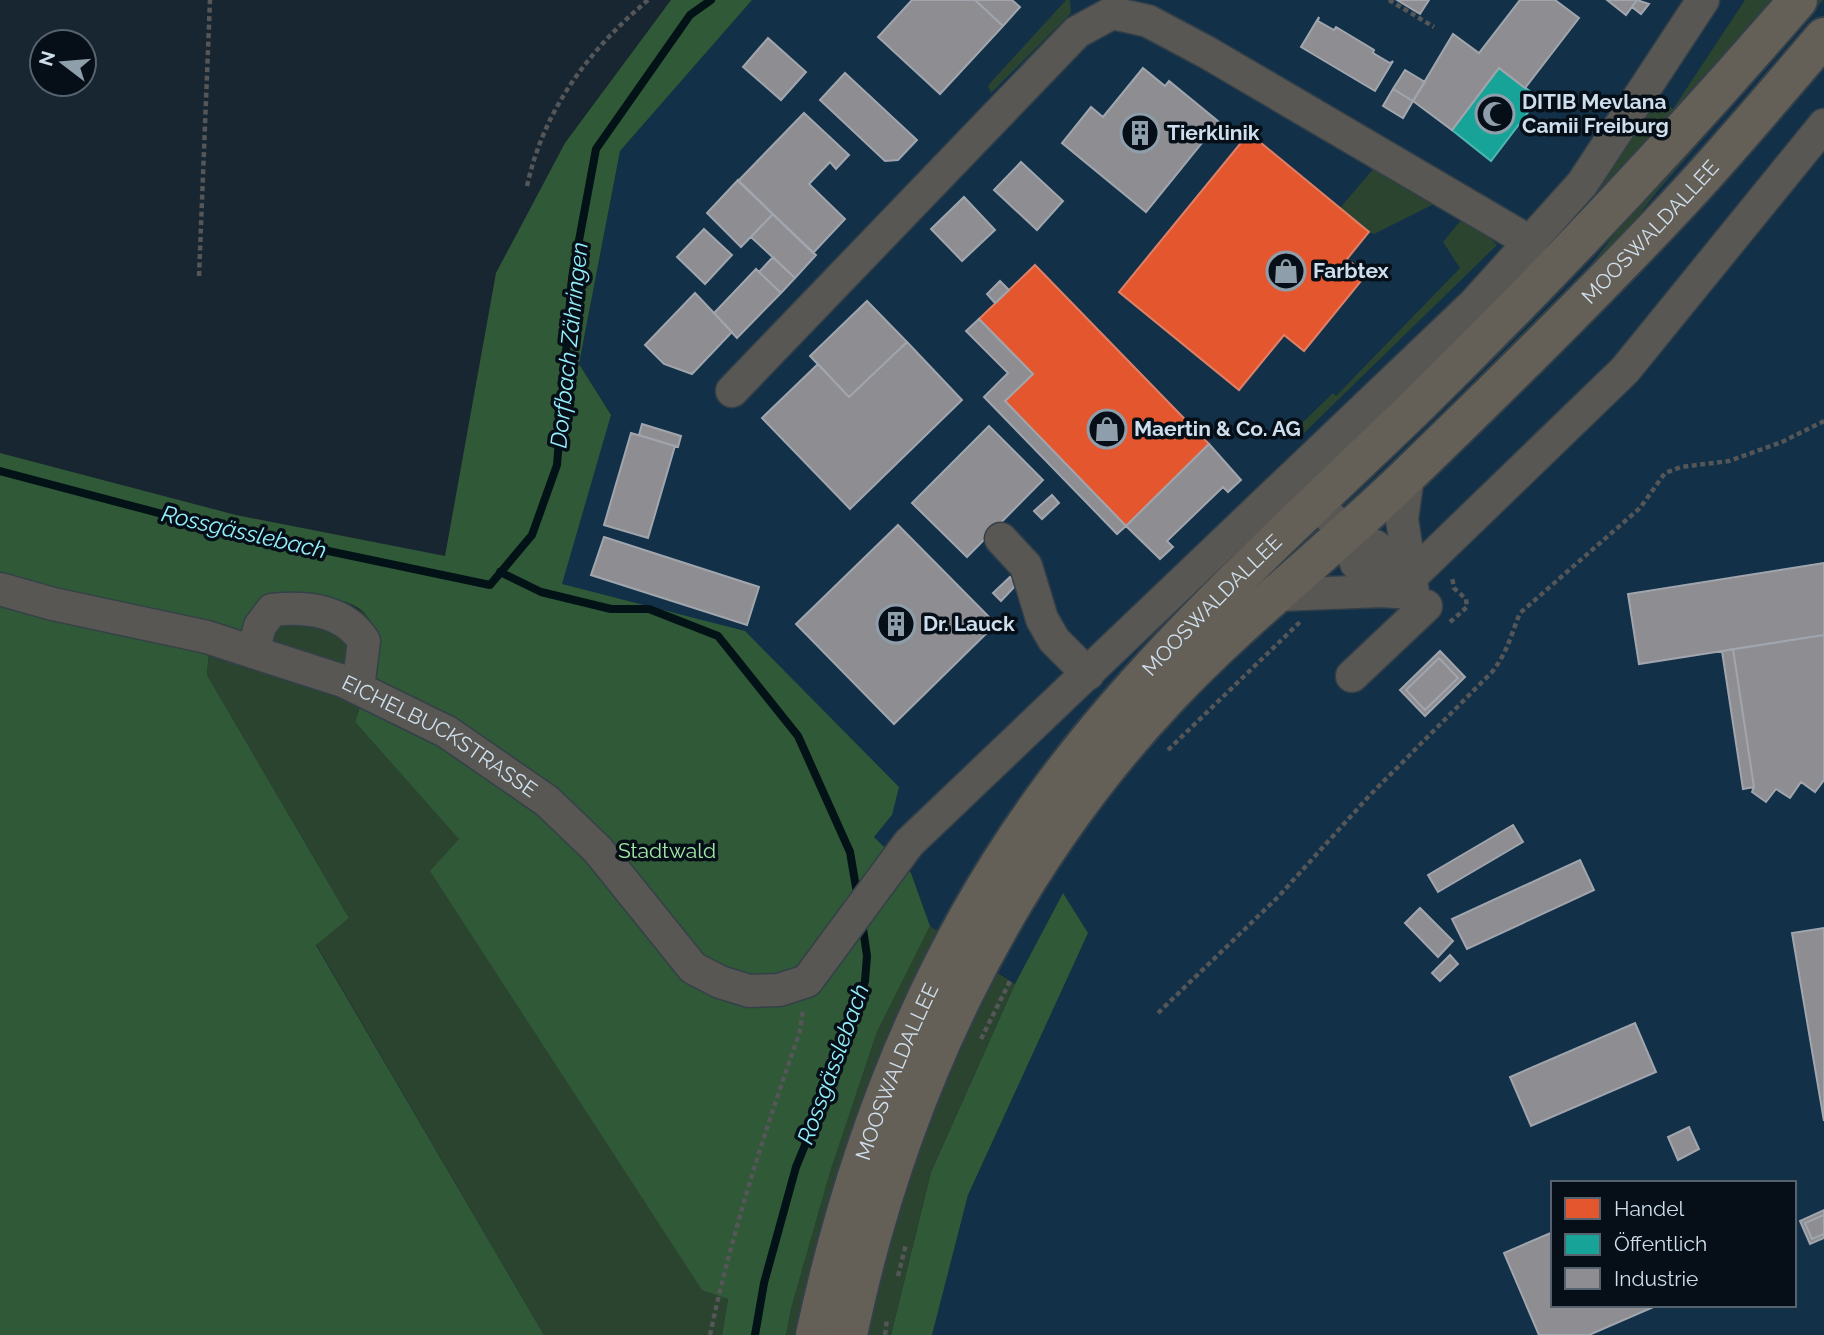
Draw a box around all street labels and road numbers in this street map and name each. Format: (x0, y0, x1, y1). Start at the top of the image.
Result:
street label: MOOSWALDALLEE (1576, 155, 1724, 309)
street label: MOOSWALDALLEE (1137, 529, 1287, 681)
street label: EICHELBUCKSTRASSE (338, 669, 542, 803)
street label: MOOSWALDALLEE (850, 979, 943, 1163)

